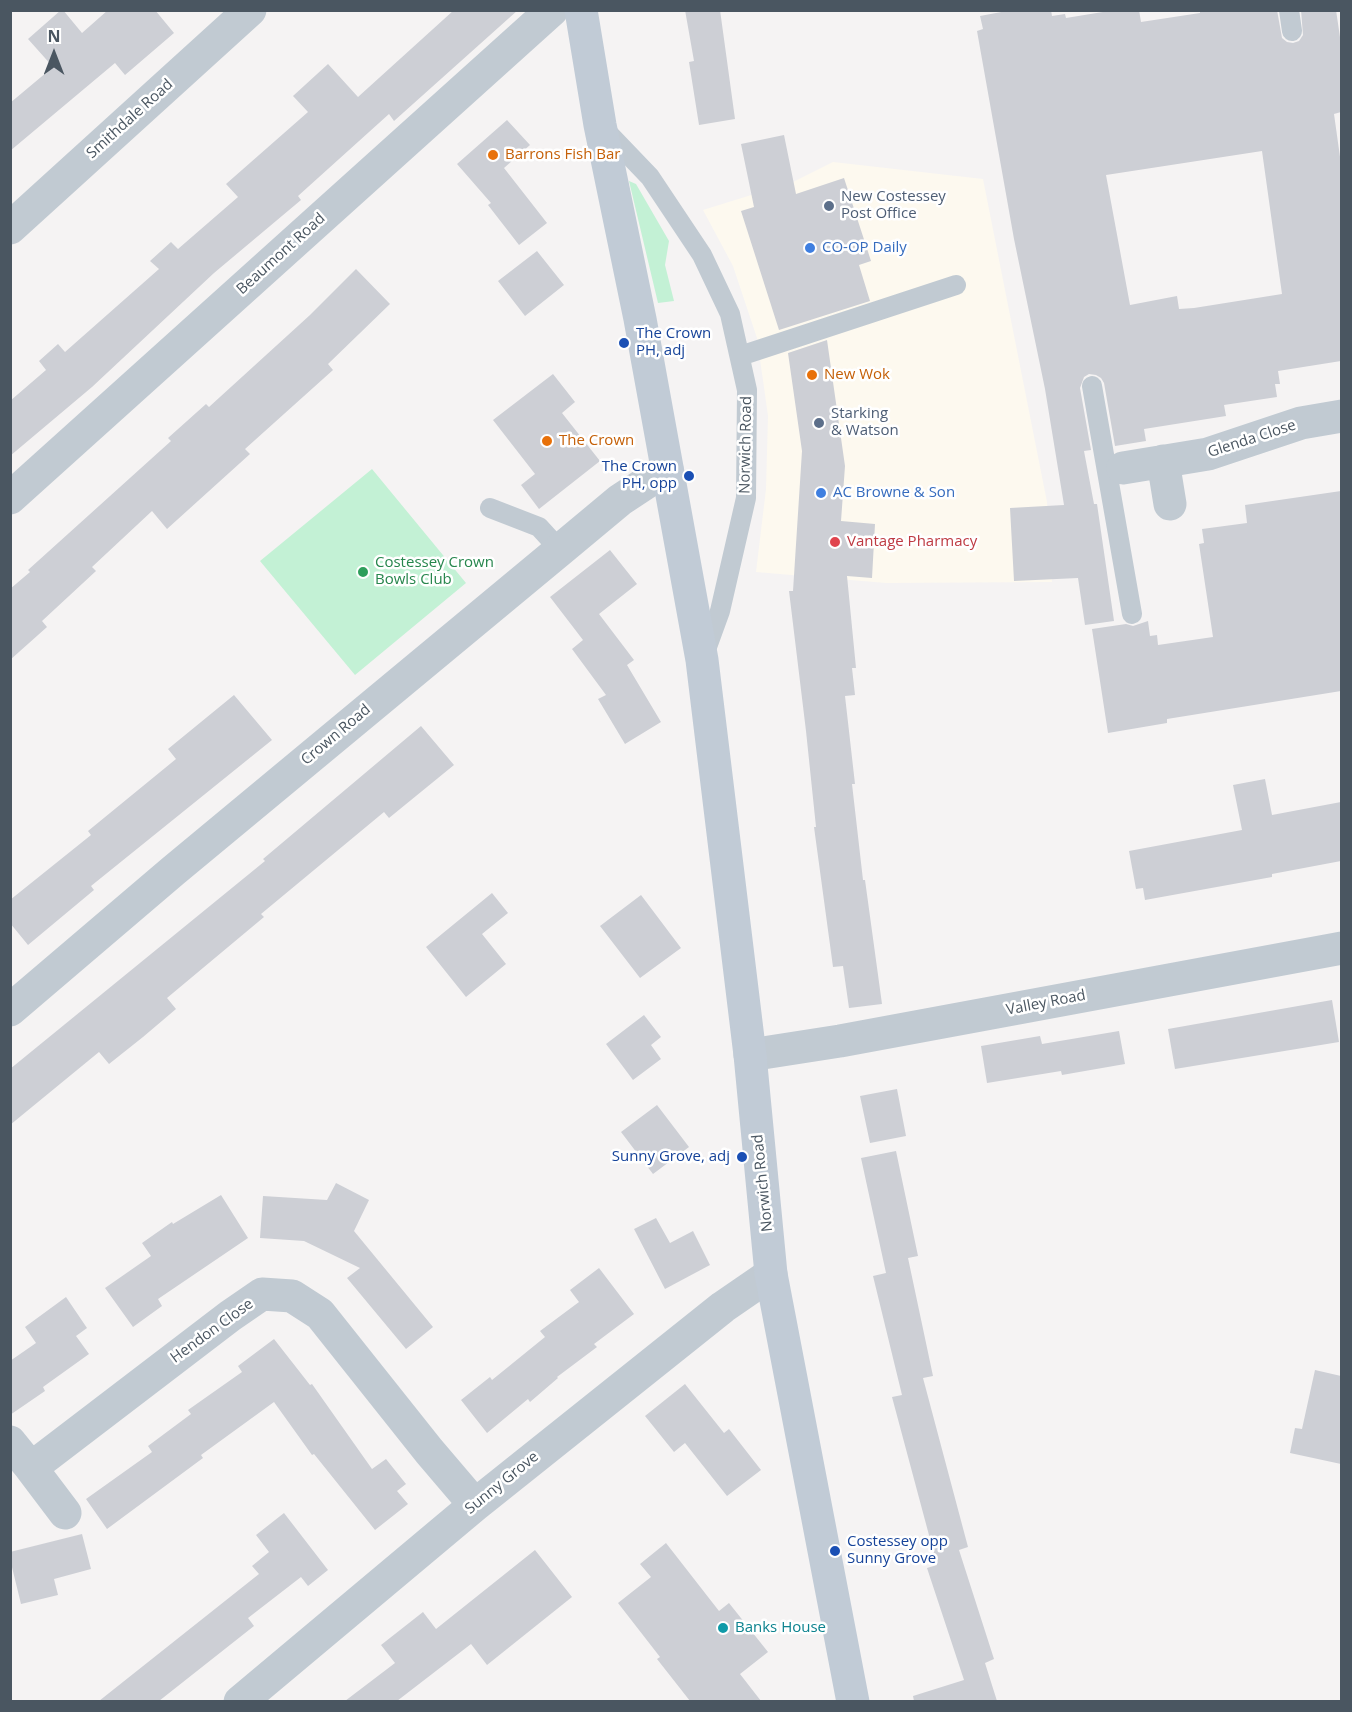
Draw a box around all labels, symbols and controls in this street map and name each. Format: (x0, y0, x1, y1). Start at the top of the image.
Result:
north arrow (24, 24, 84, 84)
text: N (47, 25, 61, 47)
street label: Smithdale Road (83, 76, 177, 162)
place label: Barrons Fish Bar (505, 146, 620, 164)
marker: Barrons Fish Bar (486, 148, 500, 162)
place label: New Costessey Post Office (841, 188, 946, 223)
marker: New Costessey Post Office (822, 199, 836, 213)
street label: Beaumont Road (233, 210, 329, 298)
place label: CO-OP Daily (822, 239, 907, 257)
marker: CO-OP Daily (803, 241, 817, 255)
place label: The Crown PH, adj (636, 325, 711, 360)
marker: The Crown PH, adj (617, 336, 631, 350)
place label: New Wok (824, 366, 890, 384)
marker: New Wok (805, 368, 819, 382)
street label: Norwich Road (736, 396, 756, 494)
place label: Starking & Watson (831, 405, 899, 440)
marker: Starking & Watson (812, 416, 826, 430)
street label: Glenda Close (1206, 416, 1298, 462)
place label: The Crown (559, 432, 634, 450)
marker: The Crown (540, 434, 554, 448)
place label: The Crown PH, opp (602, 458, 677, 493)
marker: The Crown PH, opp (682, 469, 696, 483)
place label: AC Browne & Son (833, 484, 955, 502)
marker: AC Browne & Son (814, 486, 828, 500)
place label: Vantage Pharmacy (847, 533, 977, 551)
marker: Vantage Pharmacy (828, 535, 842, 549)
place label: Costessey Crown Bowls Club (375, 554, 494, 589)
marker: Costessey Crown Bowls Club (356, 565, 370, 579)
street label: Crown Road (298, 701, 374, 769)
street label: Valley Road (1005, 986, 1087, 1020)
street label: Norwich Road (749, 1133, 777, 1233)
place label: Sunny Grove, adj (612, 1148, 730, 1166)
marker: Sunny Grove, adj (735, 1150, 749, 1164)
street label: Hendon Close (167, 1295, 257, 1367)
street label: Sunny Grove (462, 1448, 542, 1518)
place label: Costessey opp Sunny Grove (847, 1533, 948, 1568)
marker: Costessey opp Sunny Grove (828, 1544, 842, 1558)
place label: Banks House (735, 1619, 826, 1637)
marker: Banks House (716, 1621, 730, 1635)

